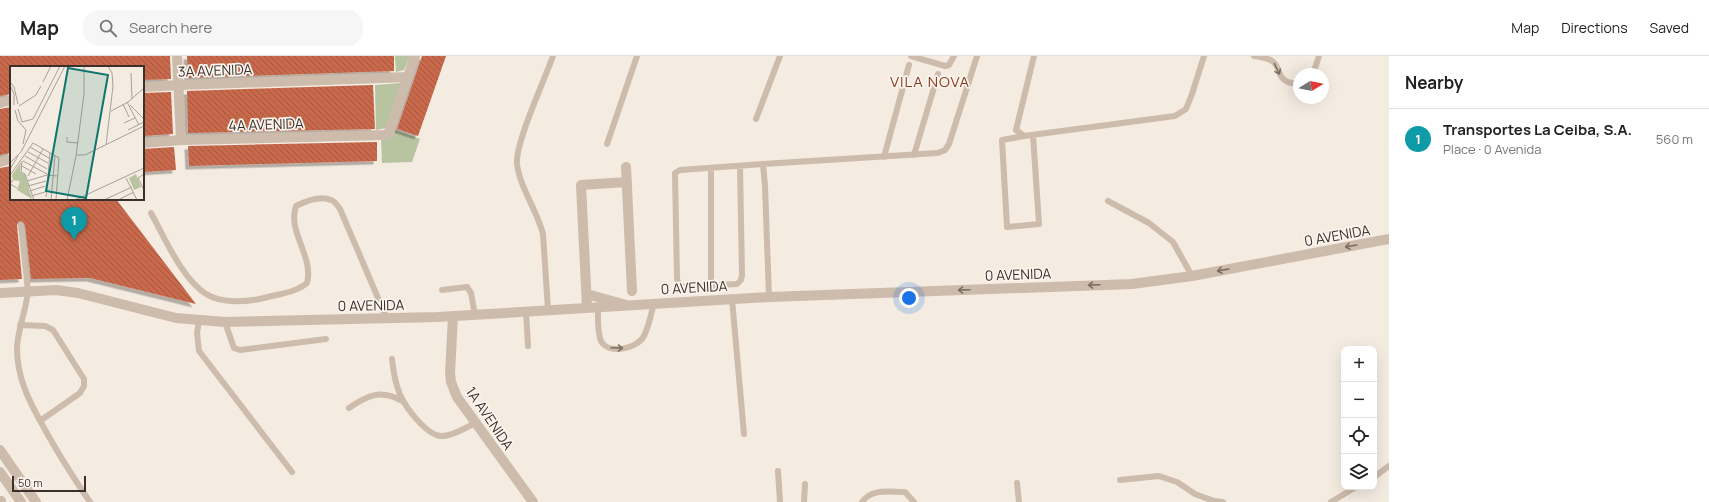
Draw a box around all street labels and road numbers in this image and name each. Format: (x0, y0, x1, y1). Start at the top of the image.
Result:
street label: 3A AVENIDA (177, 59, 253, 81)
street label: 4A AVENIDA (228, 113, 304, 135)
street label: 0 AVENIDA (1303, 220, 1372, 250)
street label: 0 AVENIDA (984, 263, 1052, 285)
street label: 0 AVENIDA (660, 276, 728, 298)
street label: 0 AVENIDA (338, 295, 405, 315)
street label: 1A AVENIDA (462, 383, 518, 453)

